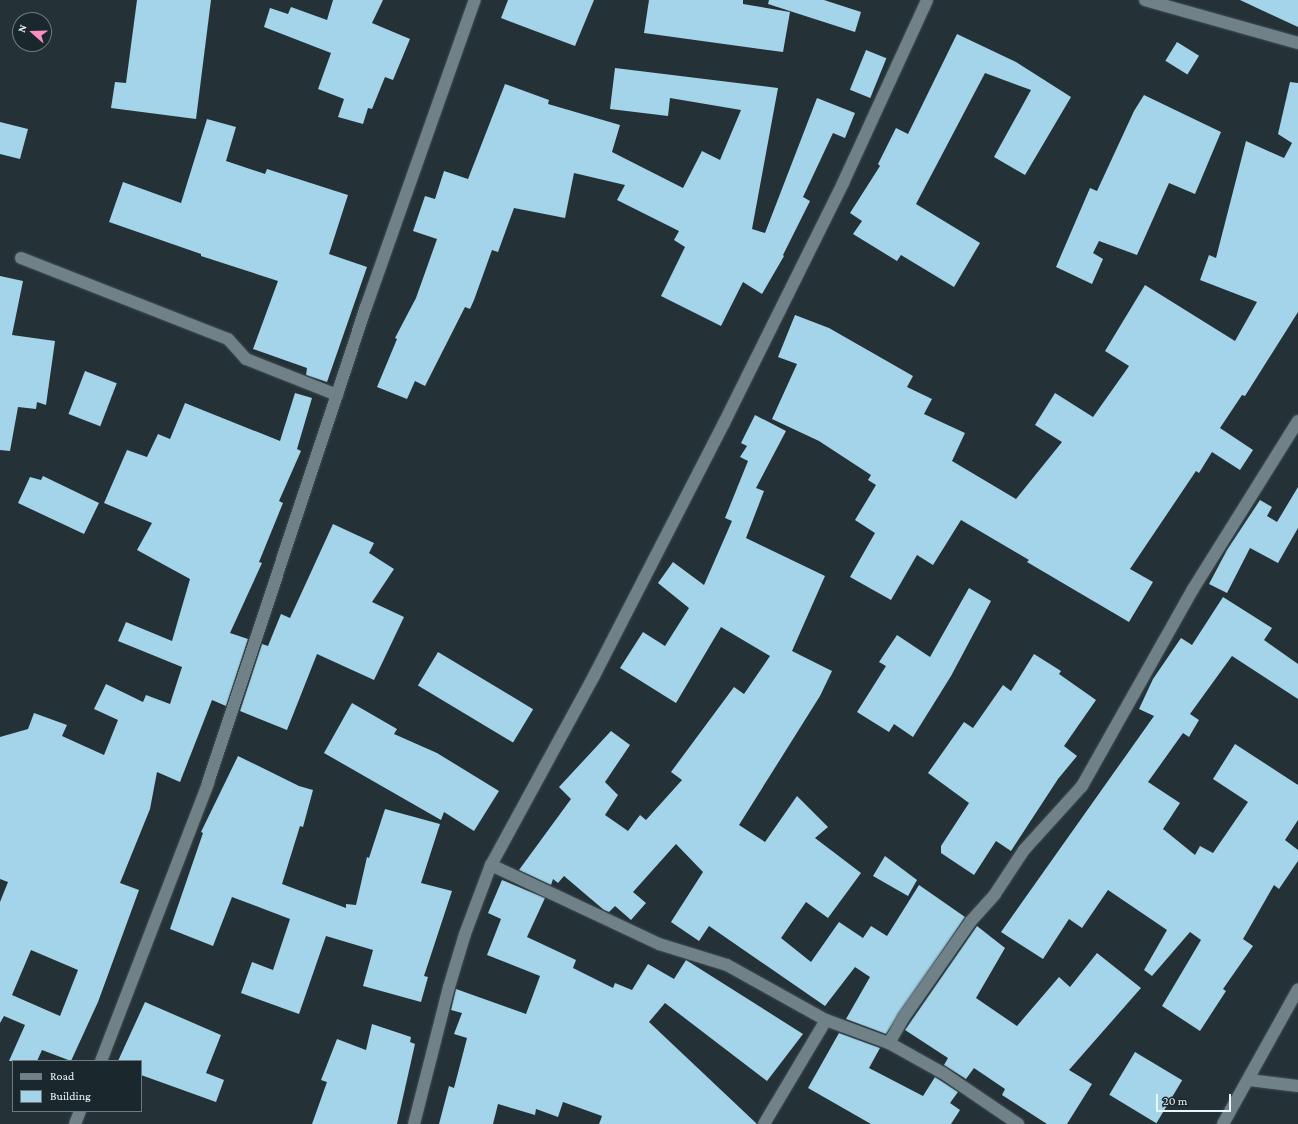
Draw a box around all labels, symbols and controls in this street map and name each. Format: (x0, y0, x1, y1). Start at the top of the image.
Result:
north arrow (12, 12, 52, 52)
text: N (15, 23, 29, 34)
legend (12, 1060, 142, 1112)
text: Road (50, 1069, 74, 1083)
scale bar (1158, 1086, 1233, 1112)
text: Building (50, 1089, 91, 1103)
text: 20 m (1163, 1094, 1187, 1108)

